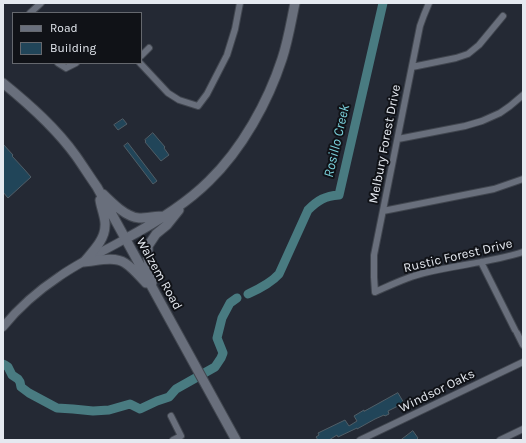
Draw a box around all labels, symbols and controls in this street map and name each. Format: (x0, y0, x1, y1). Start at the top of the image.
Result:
legend (12, 12, 142, 64)
text: Road (50, 21, 78, 35)
text: Building (50, 41, 96, 55)
street label: Melbury Forest Drive (366, 83, 404, 205)
water label: Rosillo Creek (320, 103, 354, 179)
street label: Walzem Road (133, 235, 185, 313)
street label: Rustic Forest Drive (402, 236, 514, 276)
street label: Windsor Oaks (397, 366, 477, 416)

